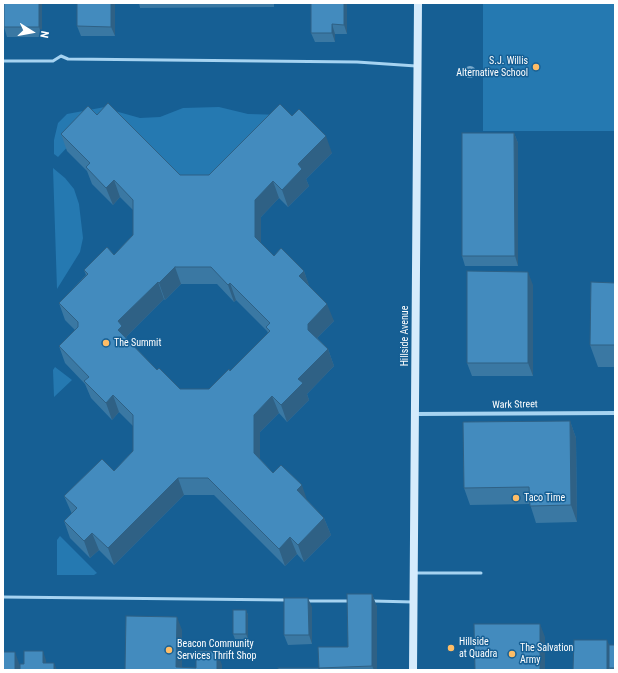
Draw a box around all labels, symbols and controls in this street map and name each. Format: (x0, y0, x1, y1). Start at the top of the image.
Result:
north arrow (12, 12, 52, 52)
text: N (37, 30, 51, 39)
place label: S.J. Willis Alternative School (456, 55, 528, 78)
marker: S.J. Willis Alternative School (531, 62, 541, 72)
street label: Hillside Avenue (399, 306, 411, 366)
place label: The Summit (114, 337, 161, 349)
marker: The Summit (101, 338, 111, 348)
street label: Wark Street (492, 399, 538, 411)
place label: Taco Time (524, 492, 565, 504)
marker: Taco Time (511, 493, 521, 503)
place label: Hillside at Quadra (459, 636, 497, 660)
place label: Beacon Community Services Thrift Shop (177, 638, 257, 662)
place label: The Salvation Army (520, 642, 573, 666)
marker: Hillside at Quadra (446, 643, 456, 653)
marker: Beacon Community Services Thrift Shop (164, 645, 174, 655)
marker: The Salvation Army (507, 649, 517, 659)

